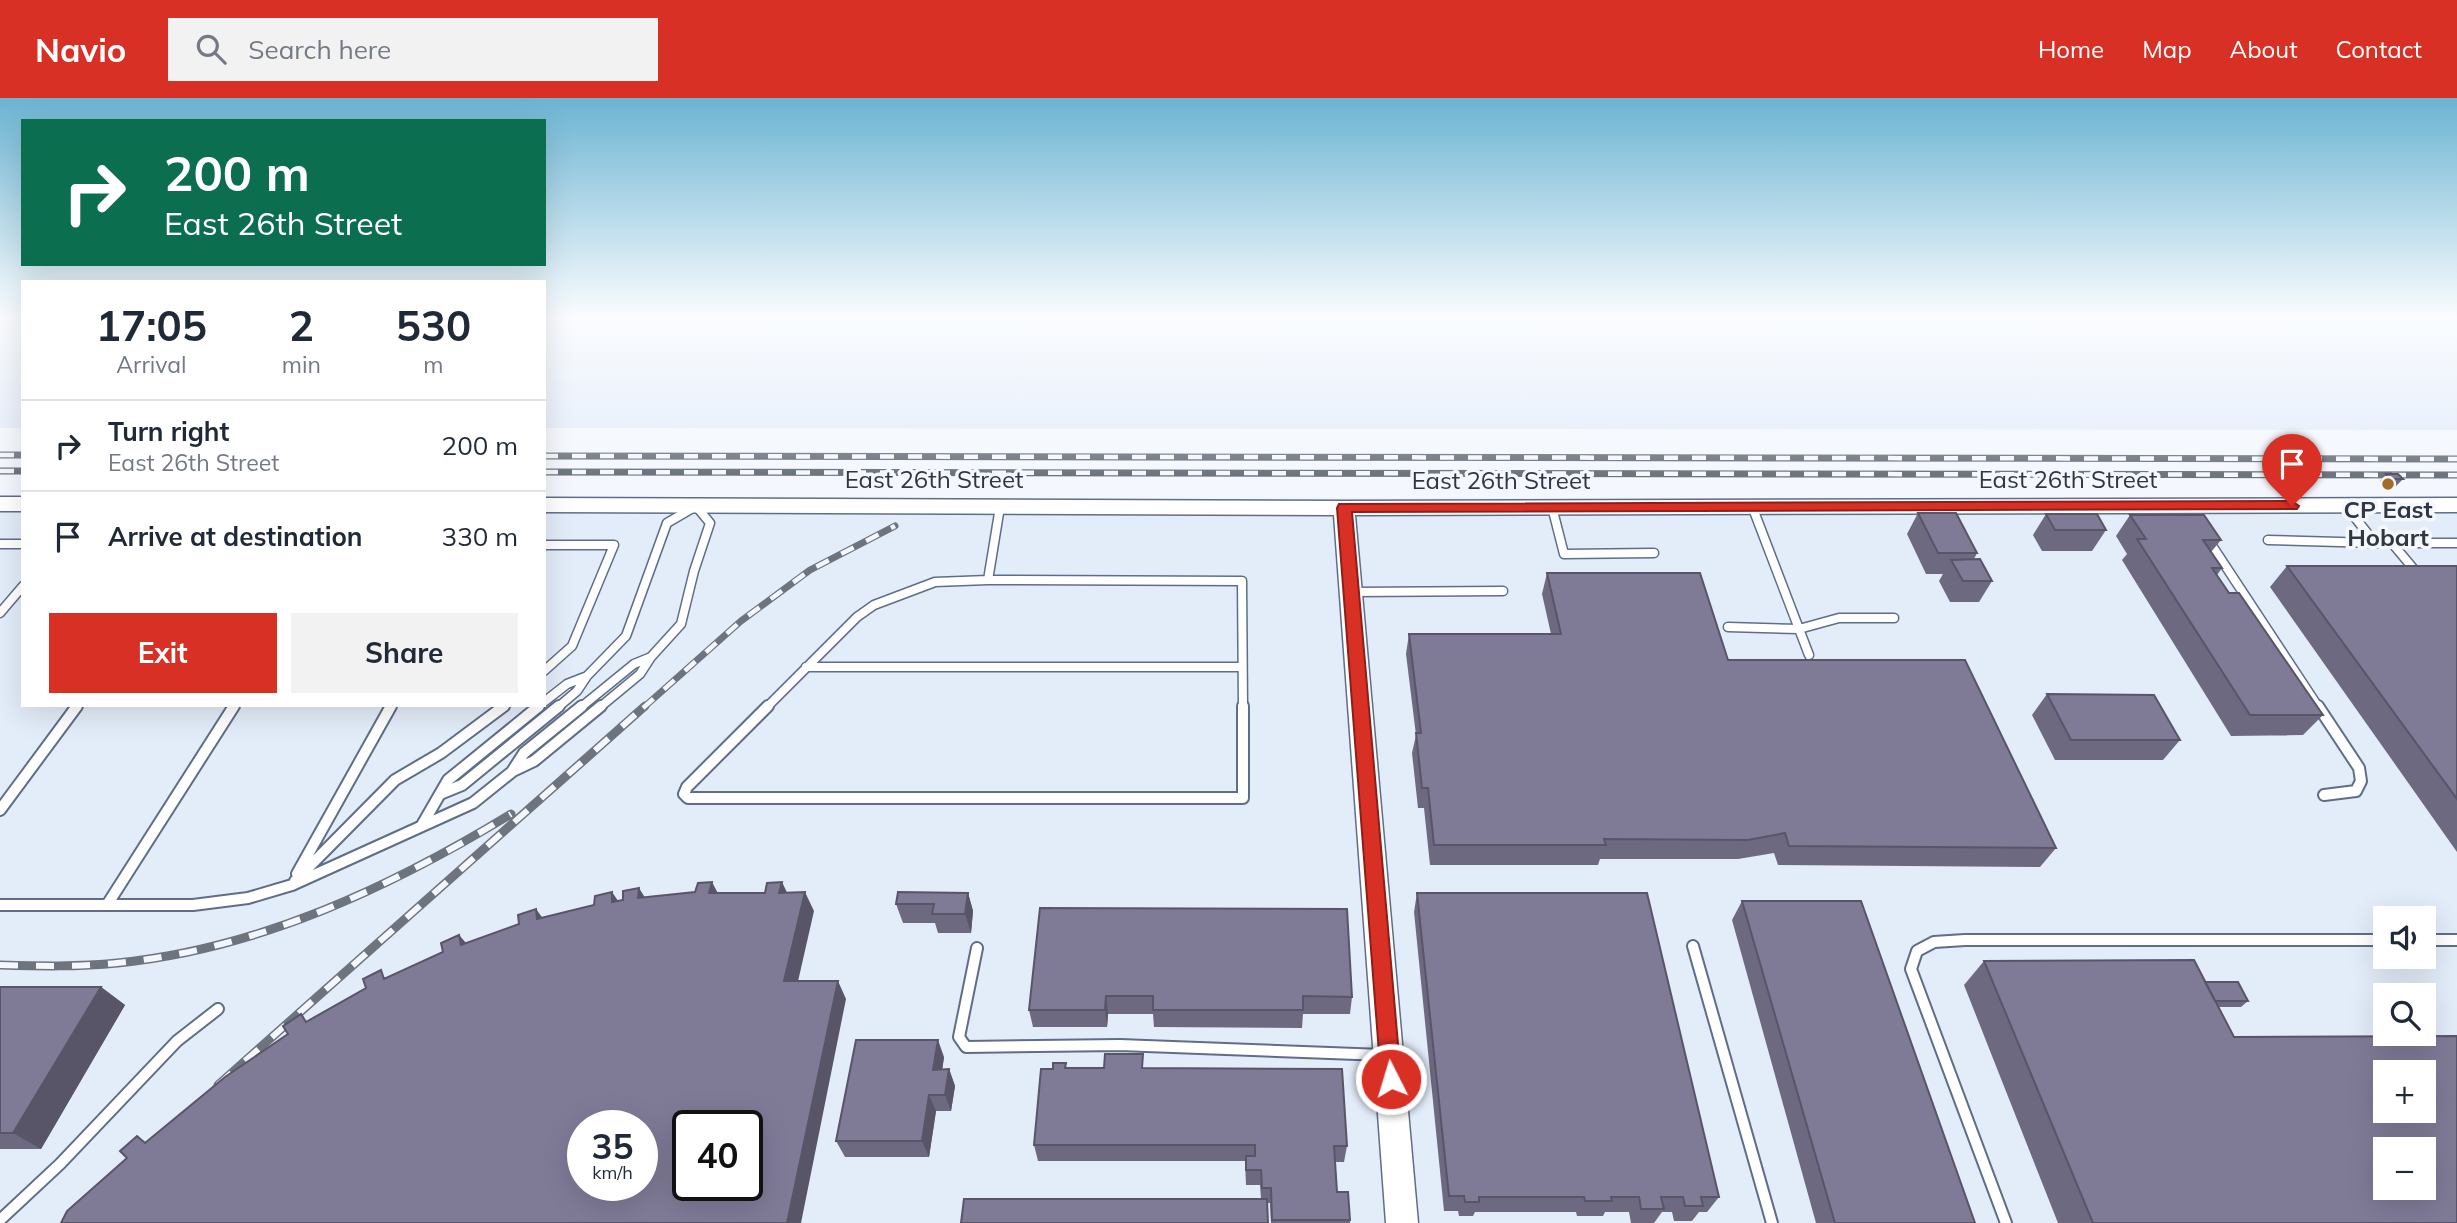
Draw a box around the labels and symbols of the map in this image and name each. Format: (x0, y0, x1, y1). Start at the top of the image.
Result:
pin (2262, 434, 2322, 506)
street label: East 26th Street (845, 464, 1023, 494)
street label: East 26th Street (1979, 464, 2157, 494)
street label: East 26th Street (1412, 465, 1590, 495)
marker: CP East Hobart (2380, 476, 2396, 492)
place label: CP East Hobart (2343, 494, 2433, 552)
position arrow (1354, 1042, 1428, 1116)
speed limit sign: 40 (672, 1110, 763, 1201)

